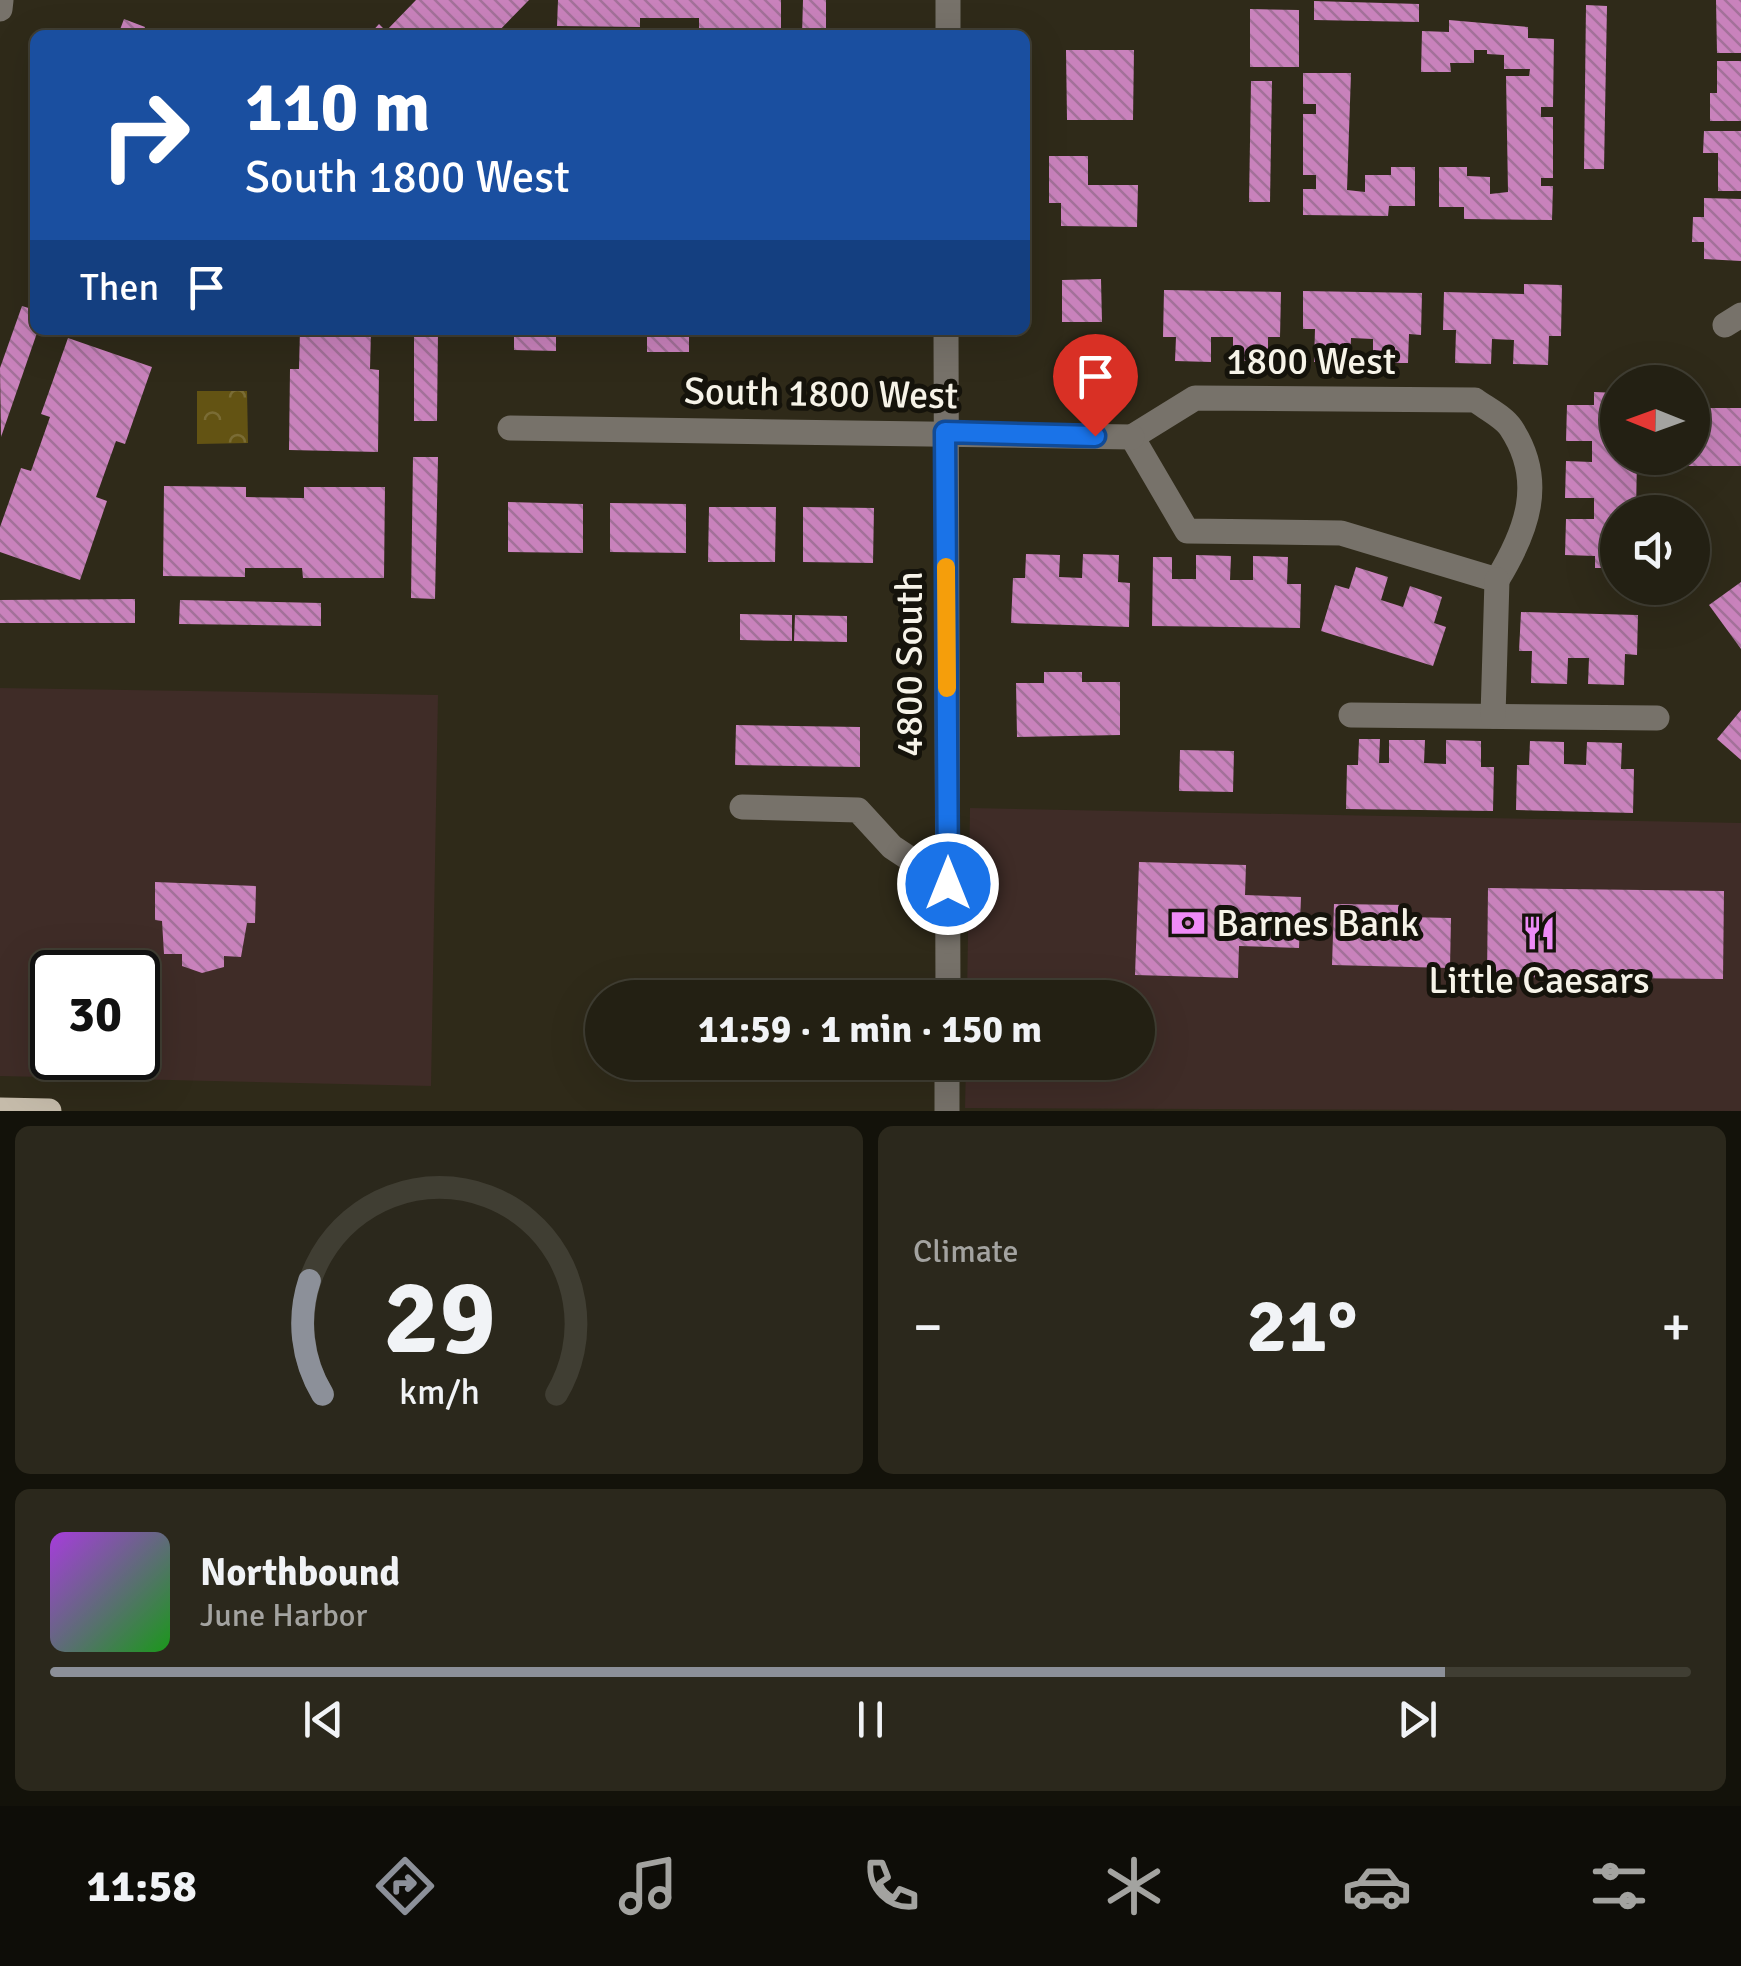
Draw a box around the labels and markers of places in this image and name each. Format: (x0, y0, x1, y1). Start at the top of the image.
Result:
pin (1053, 334, 1138, 437)
place label: Barnes Bank (1216, 900, 1419, 947)
bank icon: Barnes Bank (1169, 904, 1207, 942)
restaurant icon: Little Caesars (1520, 914, 1558, 952)
place label: Little Caesars (1428, 957, 1650, 1004)

